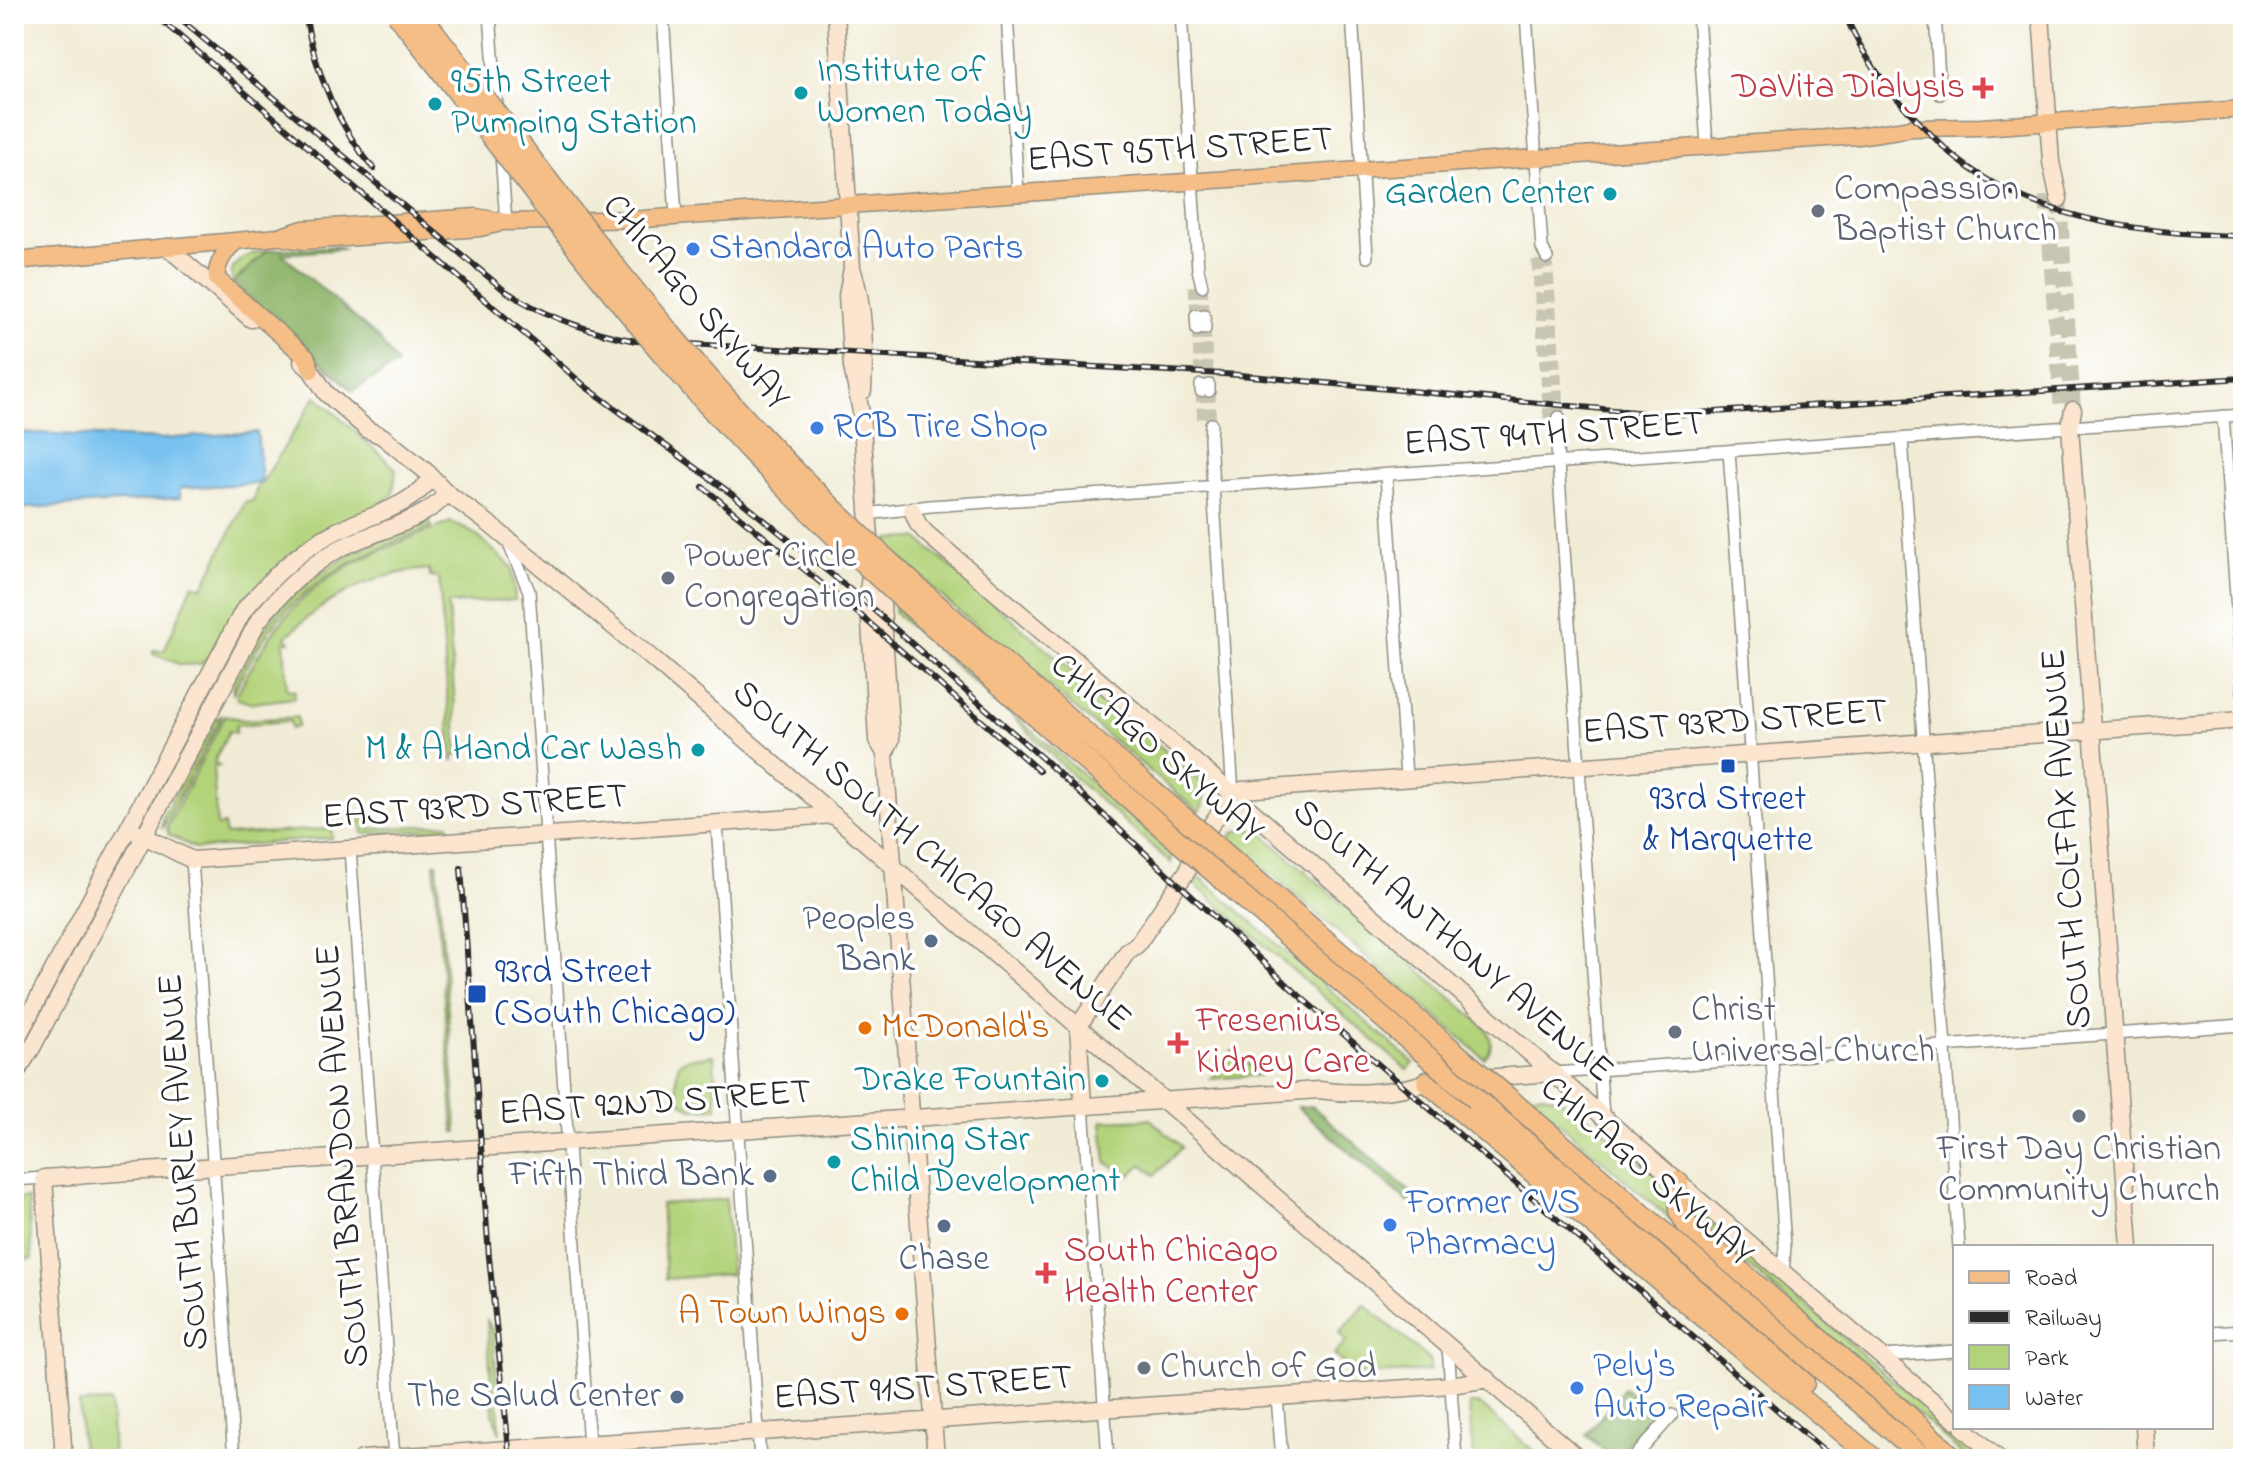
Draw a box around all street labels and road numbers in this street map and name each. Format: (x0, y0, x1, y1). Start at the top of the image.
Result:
street label: EAST 95TH STREET (1025, 114, 1335, 188)
street label: CHICAGO SKYWAY (588, 183, 802, 423)
street label: EAST 94TH STREET (1402, 398, 1706, 472)
street label: CHICAGO SKYWAY (1037, 641, 1275, 858)
street label: SOUTH COLFAX AVENUE (2028, 647, 2108, 1031)
street label: SOUTH SOUTH CHICAGO AVENUE (719, 668, 1143, 1046)
street label: EAST 93RD STREET (1581, 686, 1889, 760)
street label: EAST 93RD STREET (321, 771, 629, 845)
street label: SOUTH ANTHONY AVENUE (1279, 787, 1625, 1097)
street label: SOUTH BRANDON AVENUE (303, 943, 385, 1369)
street label: SOUTH BURLEY AVENUE (145, 972, 225, 1352)
street label: CHICAGO SKYWAY (1527, 1064, 1765, 1281)
street label: EAST 92ND STREET (497, 1067, 813, 1141)
street label: EAST 91ST STREET (772, 1352, 1074, 1426)

